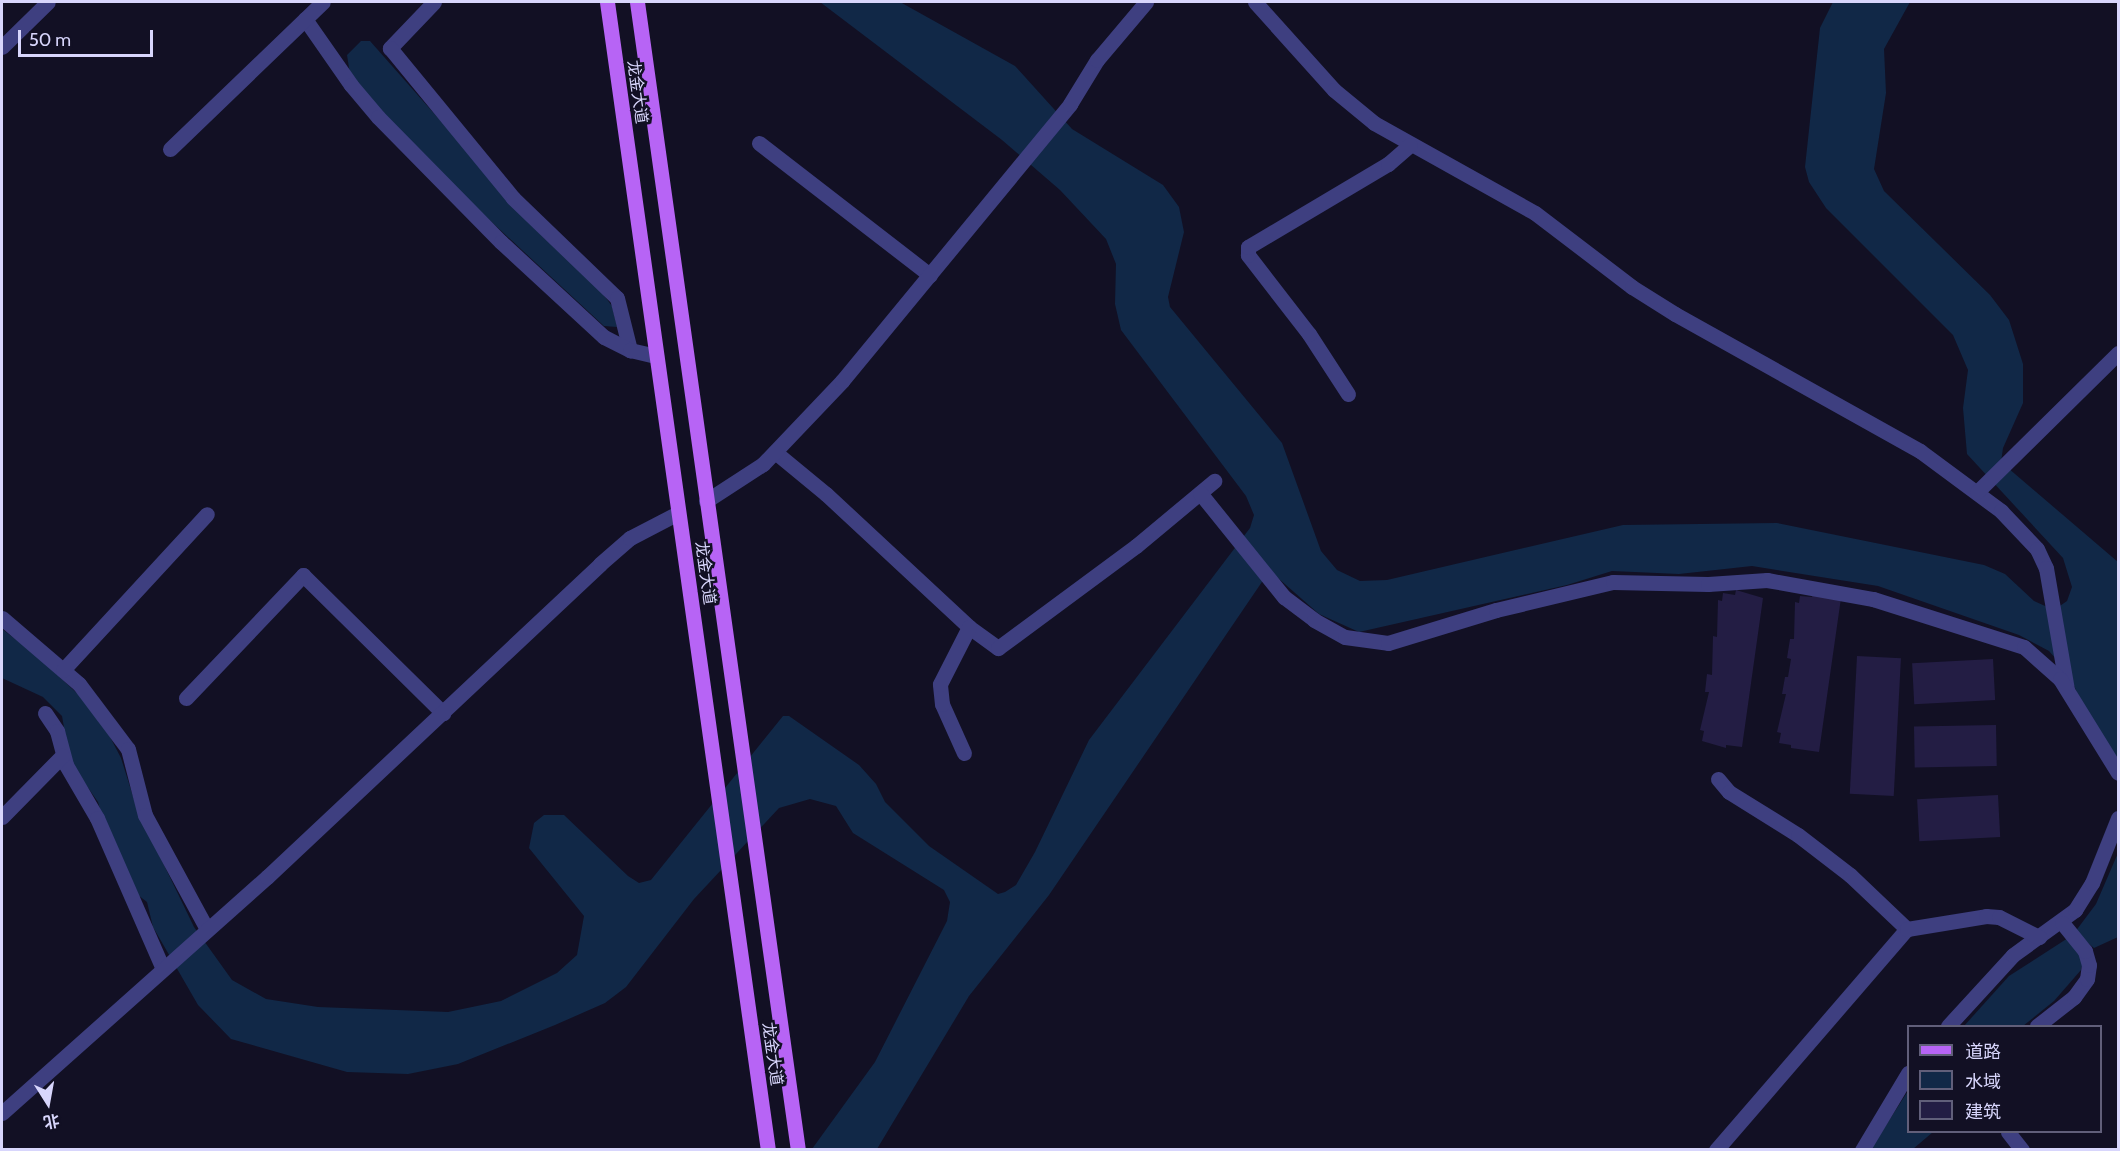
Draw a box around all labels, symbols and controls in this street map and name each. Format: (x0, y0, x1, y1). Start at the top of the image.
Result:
scale bar (21, 18, 156, 56)
text: 50 m (29, 29, 71, 51)
street label: 龙金大道 (623, 59, 651, 125)
street label: 龙金大道 (691, 540, 719, 606)
street label: 龙金大道 (758, 1021, 786, 1087)
legend (1907, 1025, 2102, 1133)
text: 道路 (1965, 1041, 2001, 1063)
text: 水域 (1965, 1071, 2001, 1093)
north arrow (18, 1073, 78, 1133)
text: 建筑 (1965, 1101, 2001, 1123)
text: 北 (42, 1110, 61, 1132)

